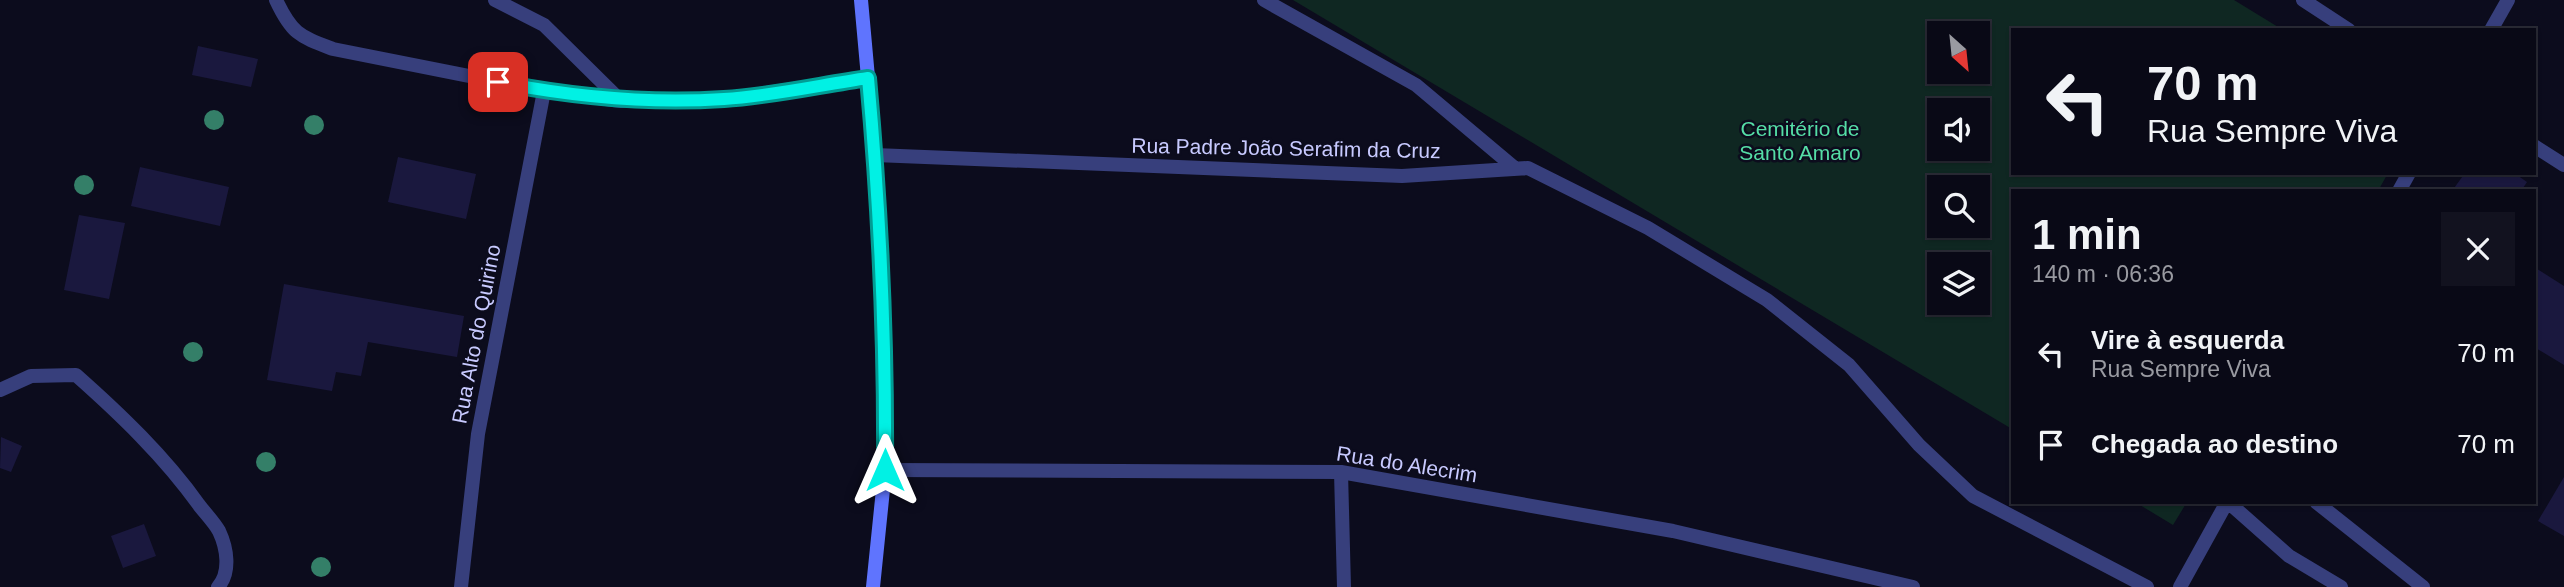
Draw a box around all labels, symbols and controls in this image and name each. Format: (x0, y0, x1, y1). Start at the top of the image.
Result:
north arrow (1927, 21, 1990, 84)
map controls (1927, 21, 1990, 315)
pin (468, 52, 528, 112)
icon: left (2032, 56, 2123, 147)
text: 70 m (2147, 56, 2259, 110)
icon: arrive (479, 63, 517, 101)
button: sound (1927, 98, 1990, 161)
text: Rua Sempre Viva (2147, 113, 2397, 149)
park label: Cemitério de Santo Amaro (1739, 117, 1861, 164)
street label: Rua Padre João Serafim da Cruz (1131, 134, 1441, 162)
button: search (1927, 175, 1990, 238)
text: 1 min (2032, 211, 2142, 258)
button: close (2441, 212, 2515, 286)
street label: Rua Alto do Quirino (447, 242, 505, 426)
button: layers (1927, 252, 1990, 315)
text: 140 m · 06:36 (2032, 261, 2174, 287)
text: Vire à esquerda (2091, 325, 2284, 355)
icon: left (2032, 335, 2070, 373)
text: 70 m (2457, 338, 2515, 368)
text: Rua Sempre Viva (2091, 356, 2271, 382)
icon: arrive (2032, 426, 2070, 464)
text: Chegada ao destino (2091, 429, 2338, 459)
text: 70 m (2457, 429, 2515, 459)
position arrow (848, 433, 922, 507)
street label: Rua do Alecrim (1335, 442, 1479, 486)

